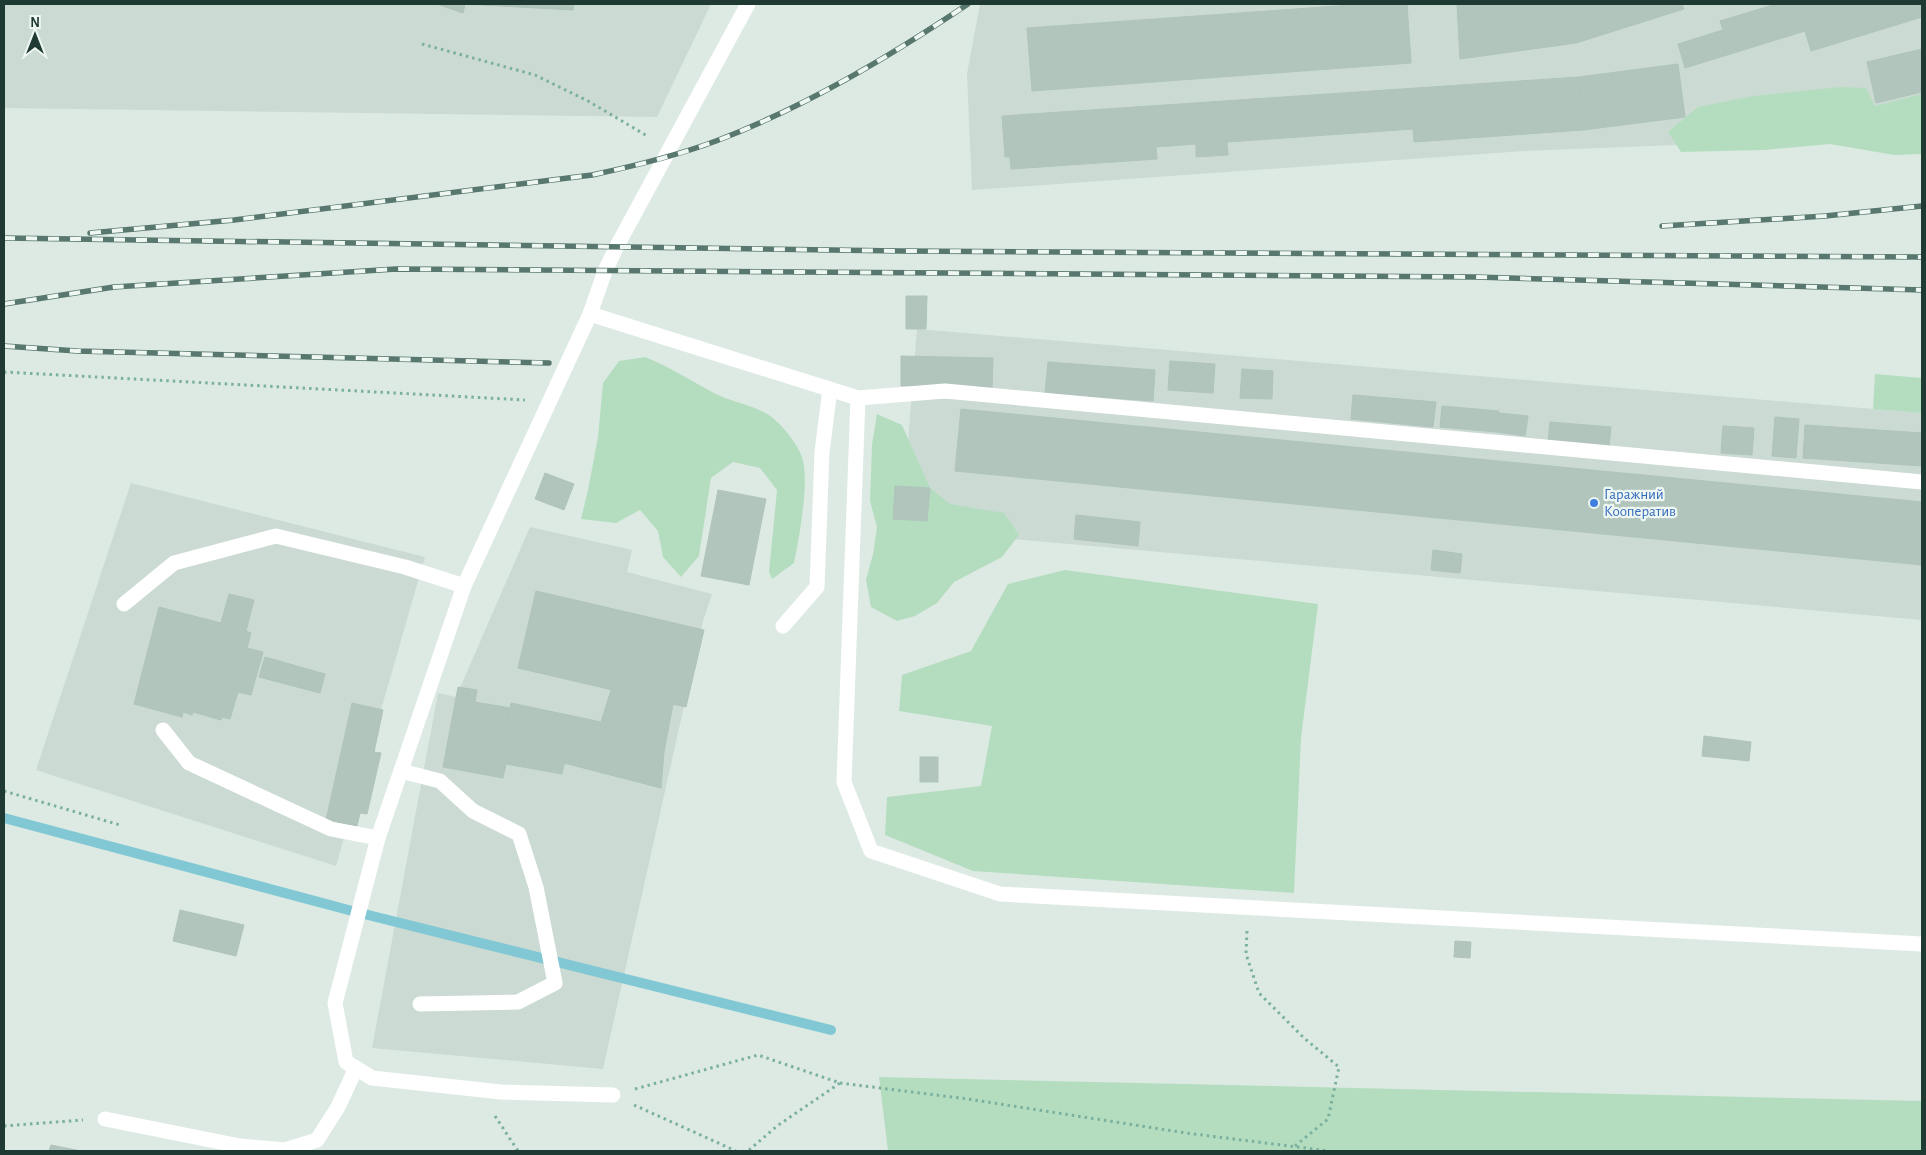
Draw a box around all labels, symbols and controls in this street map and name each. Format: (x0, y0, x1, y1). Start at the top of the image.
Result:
north arrow (10, 10, 60, 60)
text: N (30, 16, 40, 30)
place label: Гаражний Кооператив (1604, 487, 1676, 519)
marker: Гаражний Кооператив (1588, 497, 1600, 509)

